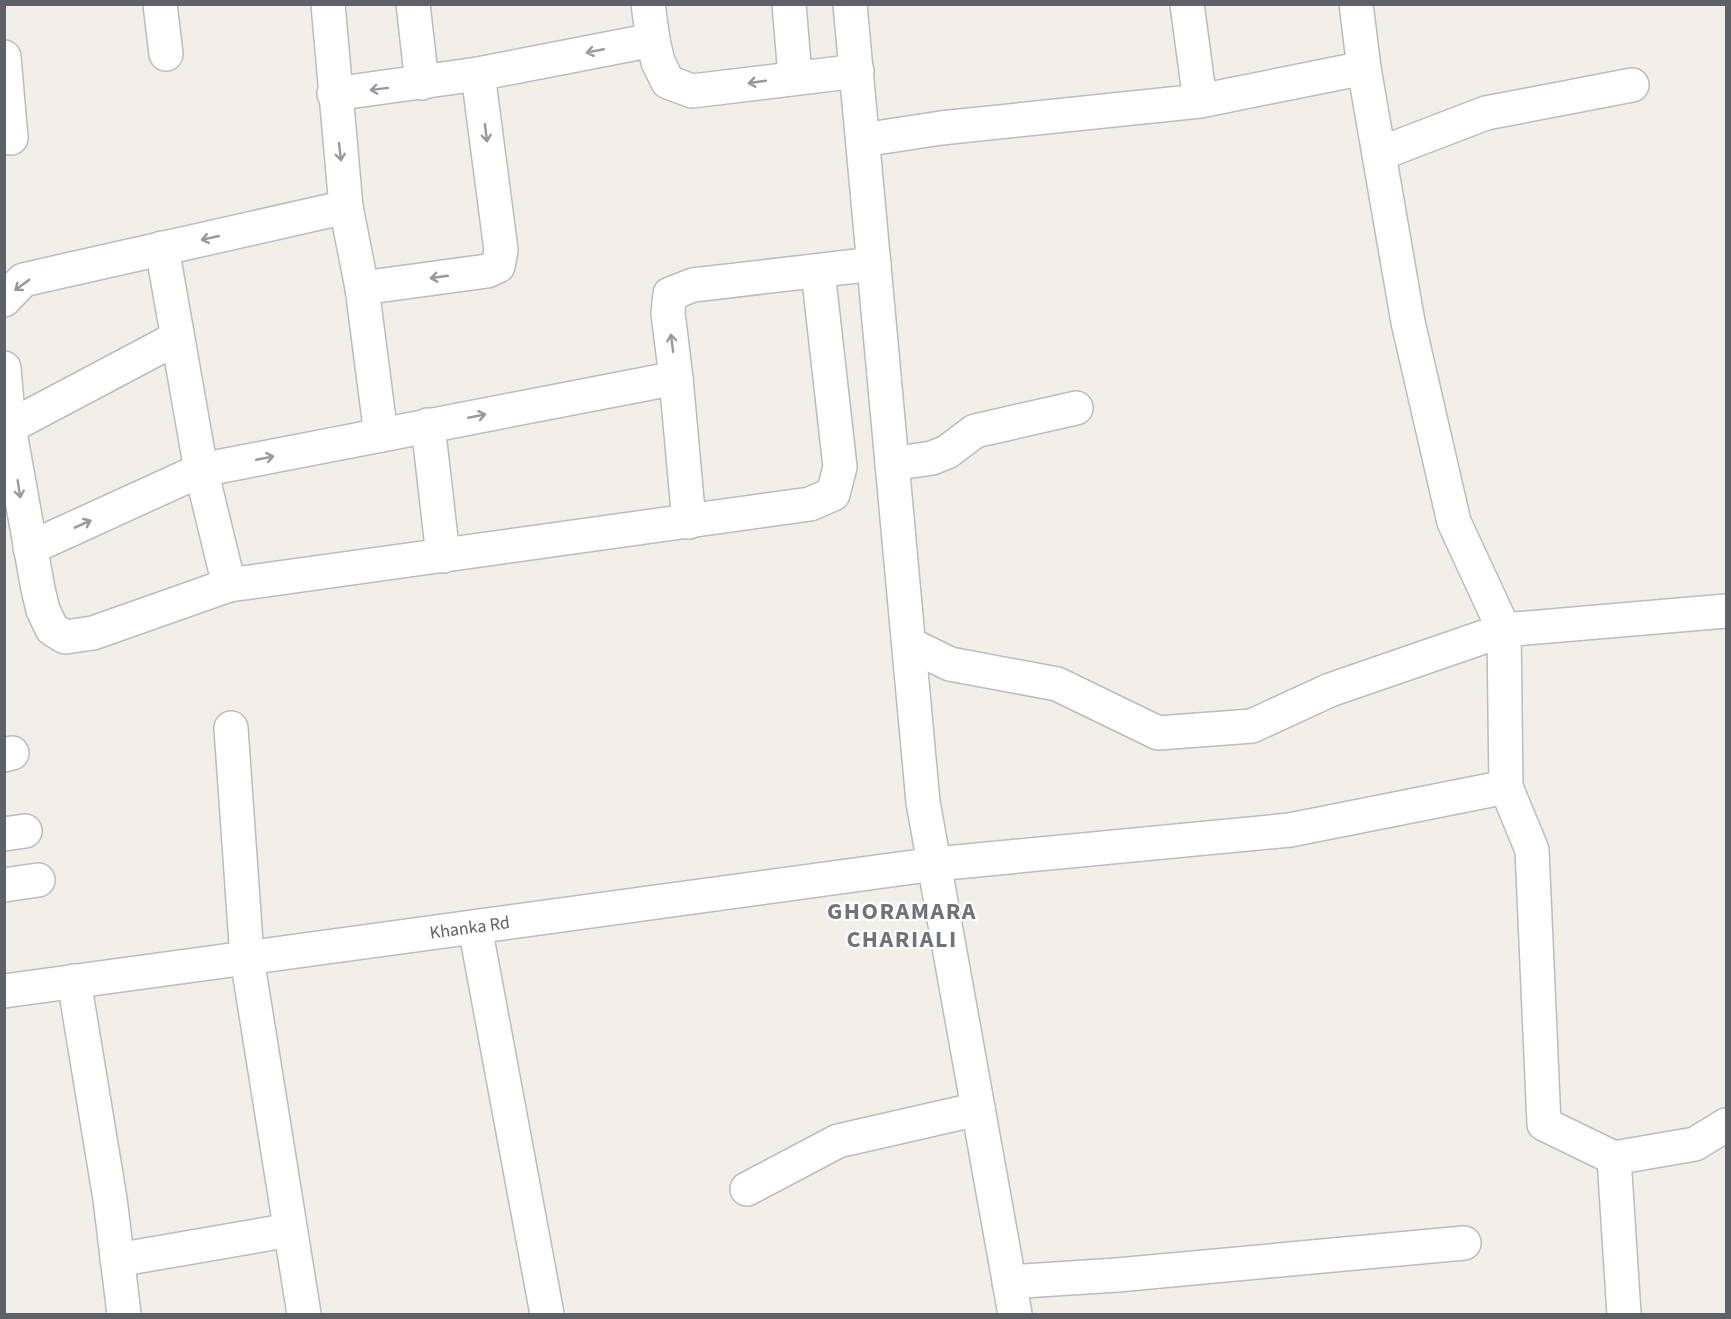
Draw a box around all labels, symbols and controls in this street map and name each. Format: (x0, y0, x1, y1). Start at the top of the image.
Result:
one-way arrow (586, 46, 606, 57)
one-way arrow (747, 76, 767, 87)
one-way arrow (369, 83, 389, 94)
one-way arrow (480, 122, 491, 142)
one-way arrow (335, 142, 346, 162)
one-way arrow (200, 232, 219, 244)
one-way arrow (429, 272, 449, 283)
one-way arrow (14, 279, 30, 291)
one-way arrow (666, 334, 677, 354)
one-way arrow (467, 410, 486, 421)
one-way arrow (255, 452, 274, 463)
one-way arrow (14, 478, 25, 498)
one-way arrow (74, 517, 92, 528)
district label: GHORAMARA CHARIALI (827, 894, 977, 957)
street label: Khanka Rd (428, 910, 511, 946)

